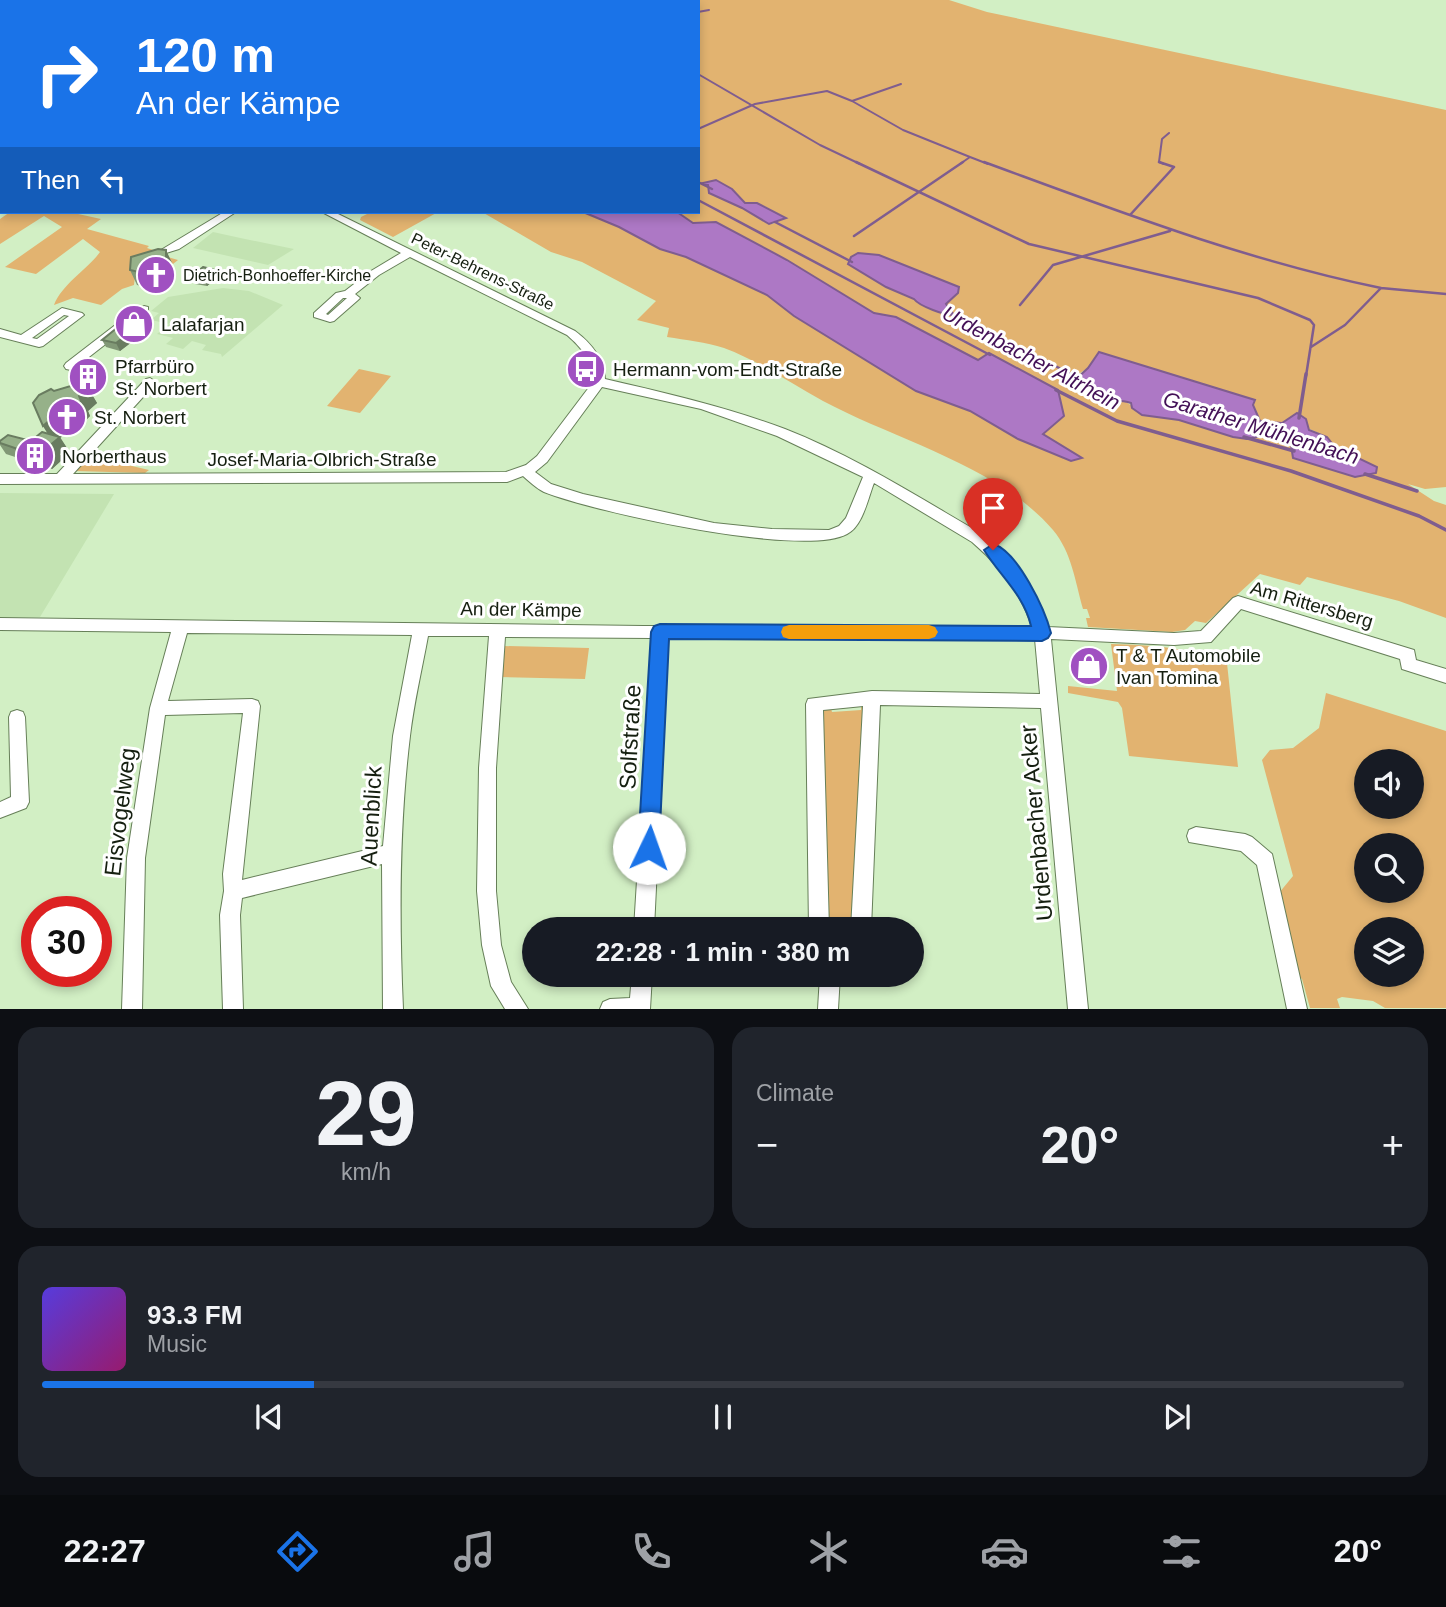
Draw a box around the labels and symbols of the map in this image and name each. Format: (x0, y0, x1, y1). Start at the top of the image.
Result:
street label: Peter-Behrens-Straße (409, 230, 557, 313)
church icon: Dietrich-Bonhoeffer-Kirche (135, 254, 177, 296)
place label: Dietrich-Bonhoeffer-Kirche (183, 267, 371, 284)
water label: Urdenbacher Altrhein (939, 301, 1124, 414)
shop icon: Lalafarjan (113, 303, 155, 345)
place label: Lalafarjan (161, 314, 244, 335)
bus stop icon: Hermann-vom-Endt-Straße (565, 348, 607, 390)
building icon: Pfarrbüro St. Norbert (67, 356, 109, 398)
place label: Pfarrbüro St. Norbert (115, 356, 208, 399)
place label: Hermann-vom-Endt-Straße (613, 359, 842, 380)
water label: Garather Mühlenbach (1161, 387, 1362, 468)
church icon: St. Norbert (46, 396, 88, 438)
place label: St. Norbert (94, 407, 187, 428)
building icon: Norberthaus (14, 435, 56, 477)
place label: Norberthaus (62, 446, 167, 467)
street label: Josef-Maria-Olbrich-Straße (207, 449, 437, 470)
pin (963, 478, 1023, 550)
street label: Am Rittersberg (1248, 577, 1376, 632)
street label: An der Kämpe (460, 598, 582, 621)
shop icon: T & T Automobile Ivan Tomina (1068, 645, 1110, 687)
place label: T & T Automobile Ivan Tomina (1116, 645, 1261, 688)
street label: Solfstraße (614, 684, 646, 790)
street label: Urdenbacher Acker (1014, 723, 1058, 922)
street label: Eisvogelweg (99, 746, 141, 878)
street label: Auenblick (355, 765, 387, 866)
position arrow (612, 811, 686, 885)
speed limit sign: 30 (21, 896, 112, 987)

